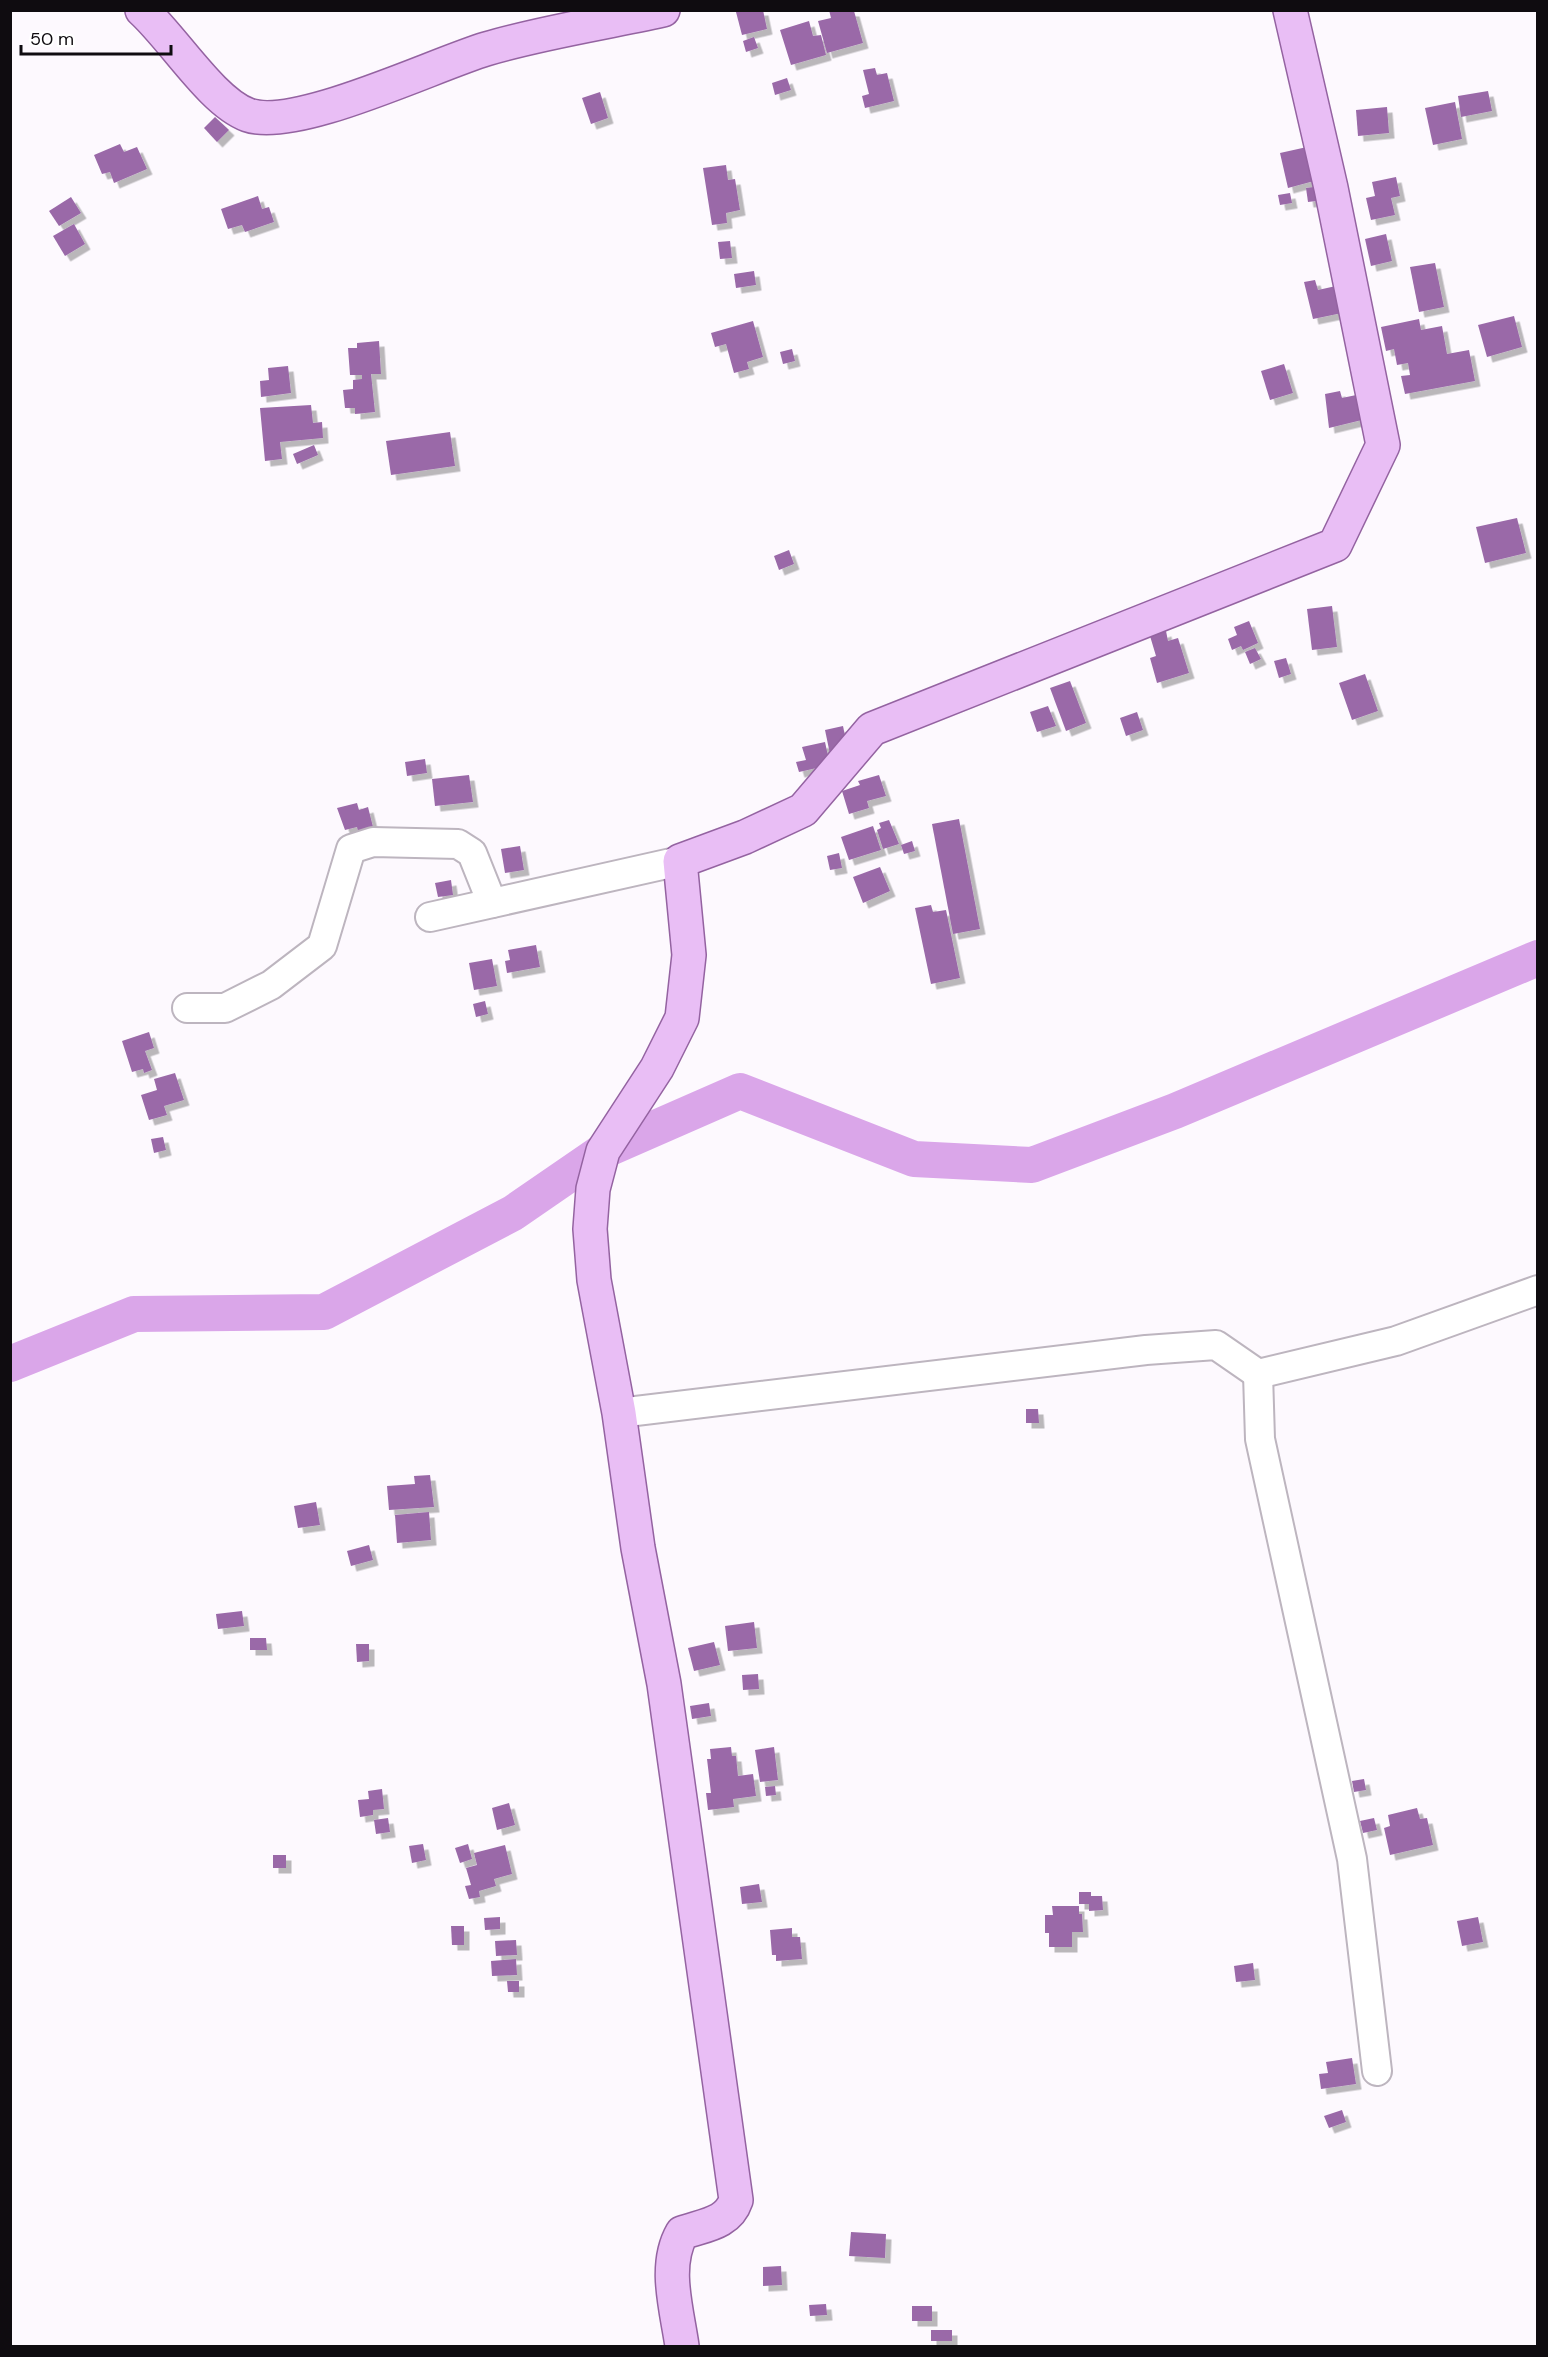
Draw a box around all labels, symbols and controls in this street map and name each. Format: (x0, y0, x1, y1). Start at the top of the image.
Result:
scale bar (21, 18, 171, 56)
text: 50 m (30, 27, 74, 51)

